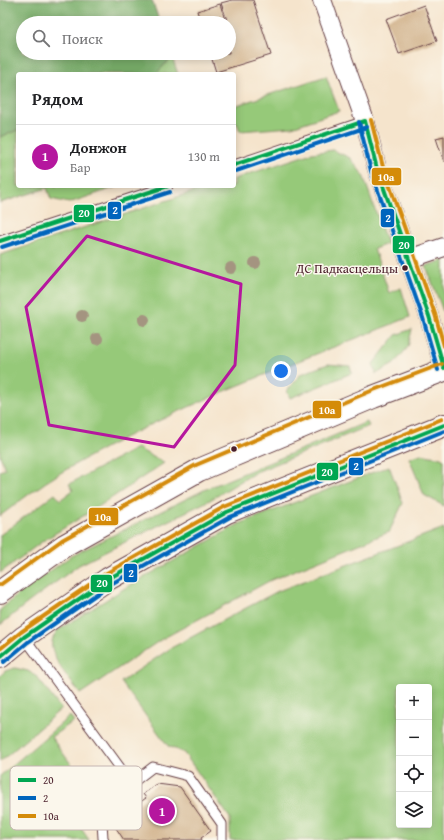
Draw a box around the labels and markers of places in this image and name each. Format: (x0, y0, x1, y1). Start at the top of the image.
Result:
place label: ДС Падкасцельцы (295, 259, 398, 278)
marker: ДС Падкасцельцы (400, 263, 410, 273)
unlabelled marker (229, 444, 239, 454)
pin: 1 (149, 796, 175, 826)

